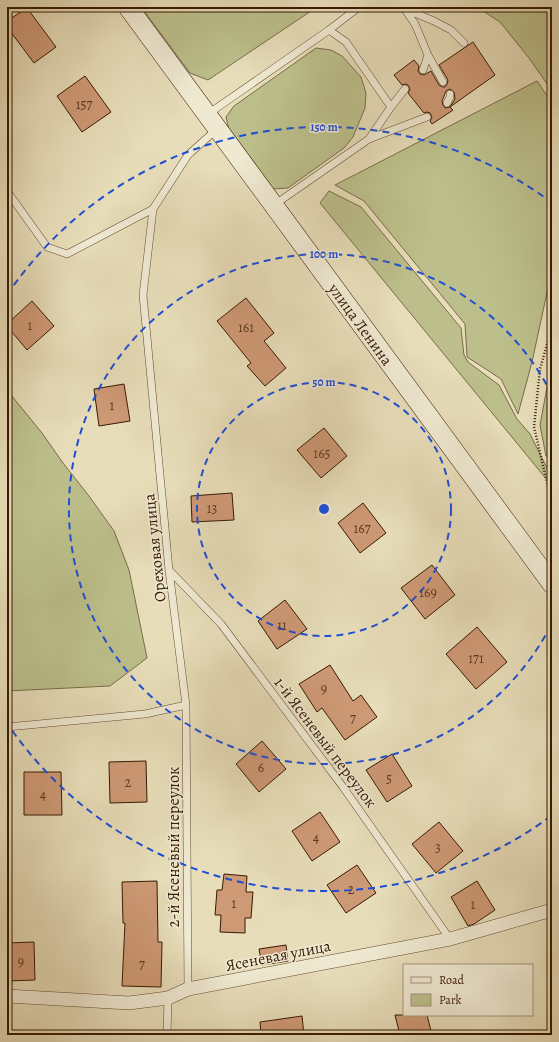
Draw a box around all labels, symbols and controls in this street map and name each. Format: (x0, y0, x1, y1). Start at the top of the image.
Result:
house number: 157 (76, 95, 92, 114)
text: 150 m (310, 119, 338, 135)
text: 100 m (310, 246, 338, 262)
street label: улица Ленина (322, 278, 398, 371)
house number: 1 (28, 316, 33, 335)
house number: 161 (238, 318, 254, 337)
text: 50 m (312, 374, 336, 390)
house number: 1 (110, 396, 115, 415)
house number: 165 (313, 444, 331, 463)
street label: Ореховая улица (138, 492, 172, 603)
house number: 13 (207, 499, 217, 518)
centre of rings (317, 502, 331, 516)
house number: 167 (353, 519, 371, 538)
house number: 169 (419, 583, 437, 602)
house number: 11 (277, 616, 287, 635)
house number: 171 (468, 649, 484, 668)
street label: 1-й Ясеневый переулок (269, 673, 382, 813)
house number: 9 (321, 679, 327, 698)
house number: 7 (350, 709, 356, 728)
house number: 6 (258, 758, 264, 777)
street label: 2-й Ясеневый переулок (163, 767, 185, 927)
house number: 5 (386, 769, 392, 788)
house number: 2 (125, 773, 132, 792)
house number: 4 (40, 785, 46, 804)
house number: 4 (313, 828, 319, 847)
house number: 3 (435, 838, 441, 857)
house number: 2 (348, 880, 355, 899)
house number: 1 (232, 894, 237, 913)
house number: 1 (471, 895, 476, 914)
street label: Ясеневая улица (224, 935, 333, 977)
house number: 9 (18, 952, 24, 971)
house number: 7 (139, 955, 145, 974)
legend (403, 964, 533, 1016)
text: Road (439, 972, 465, 988)
text: Park (439, 992, 462, 1008)

